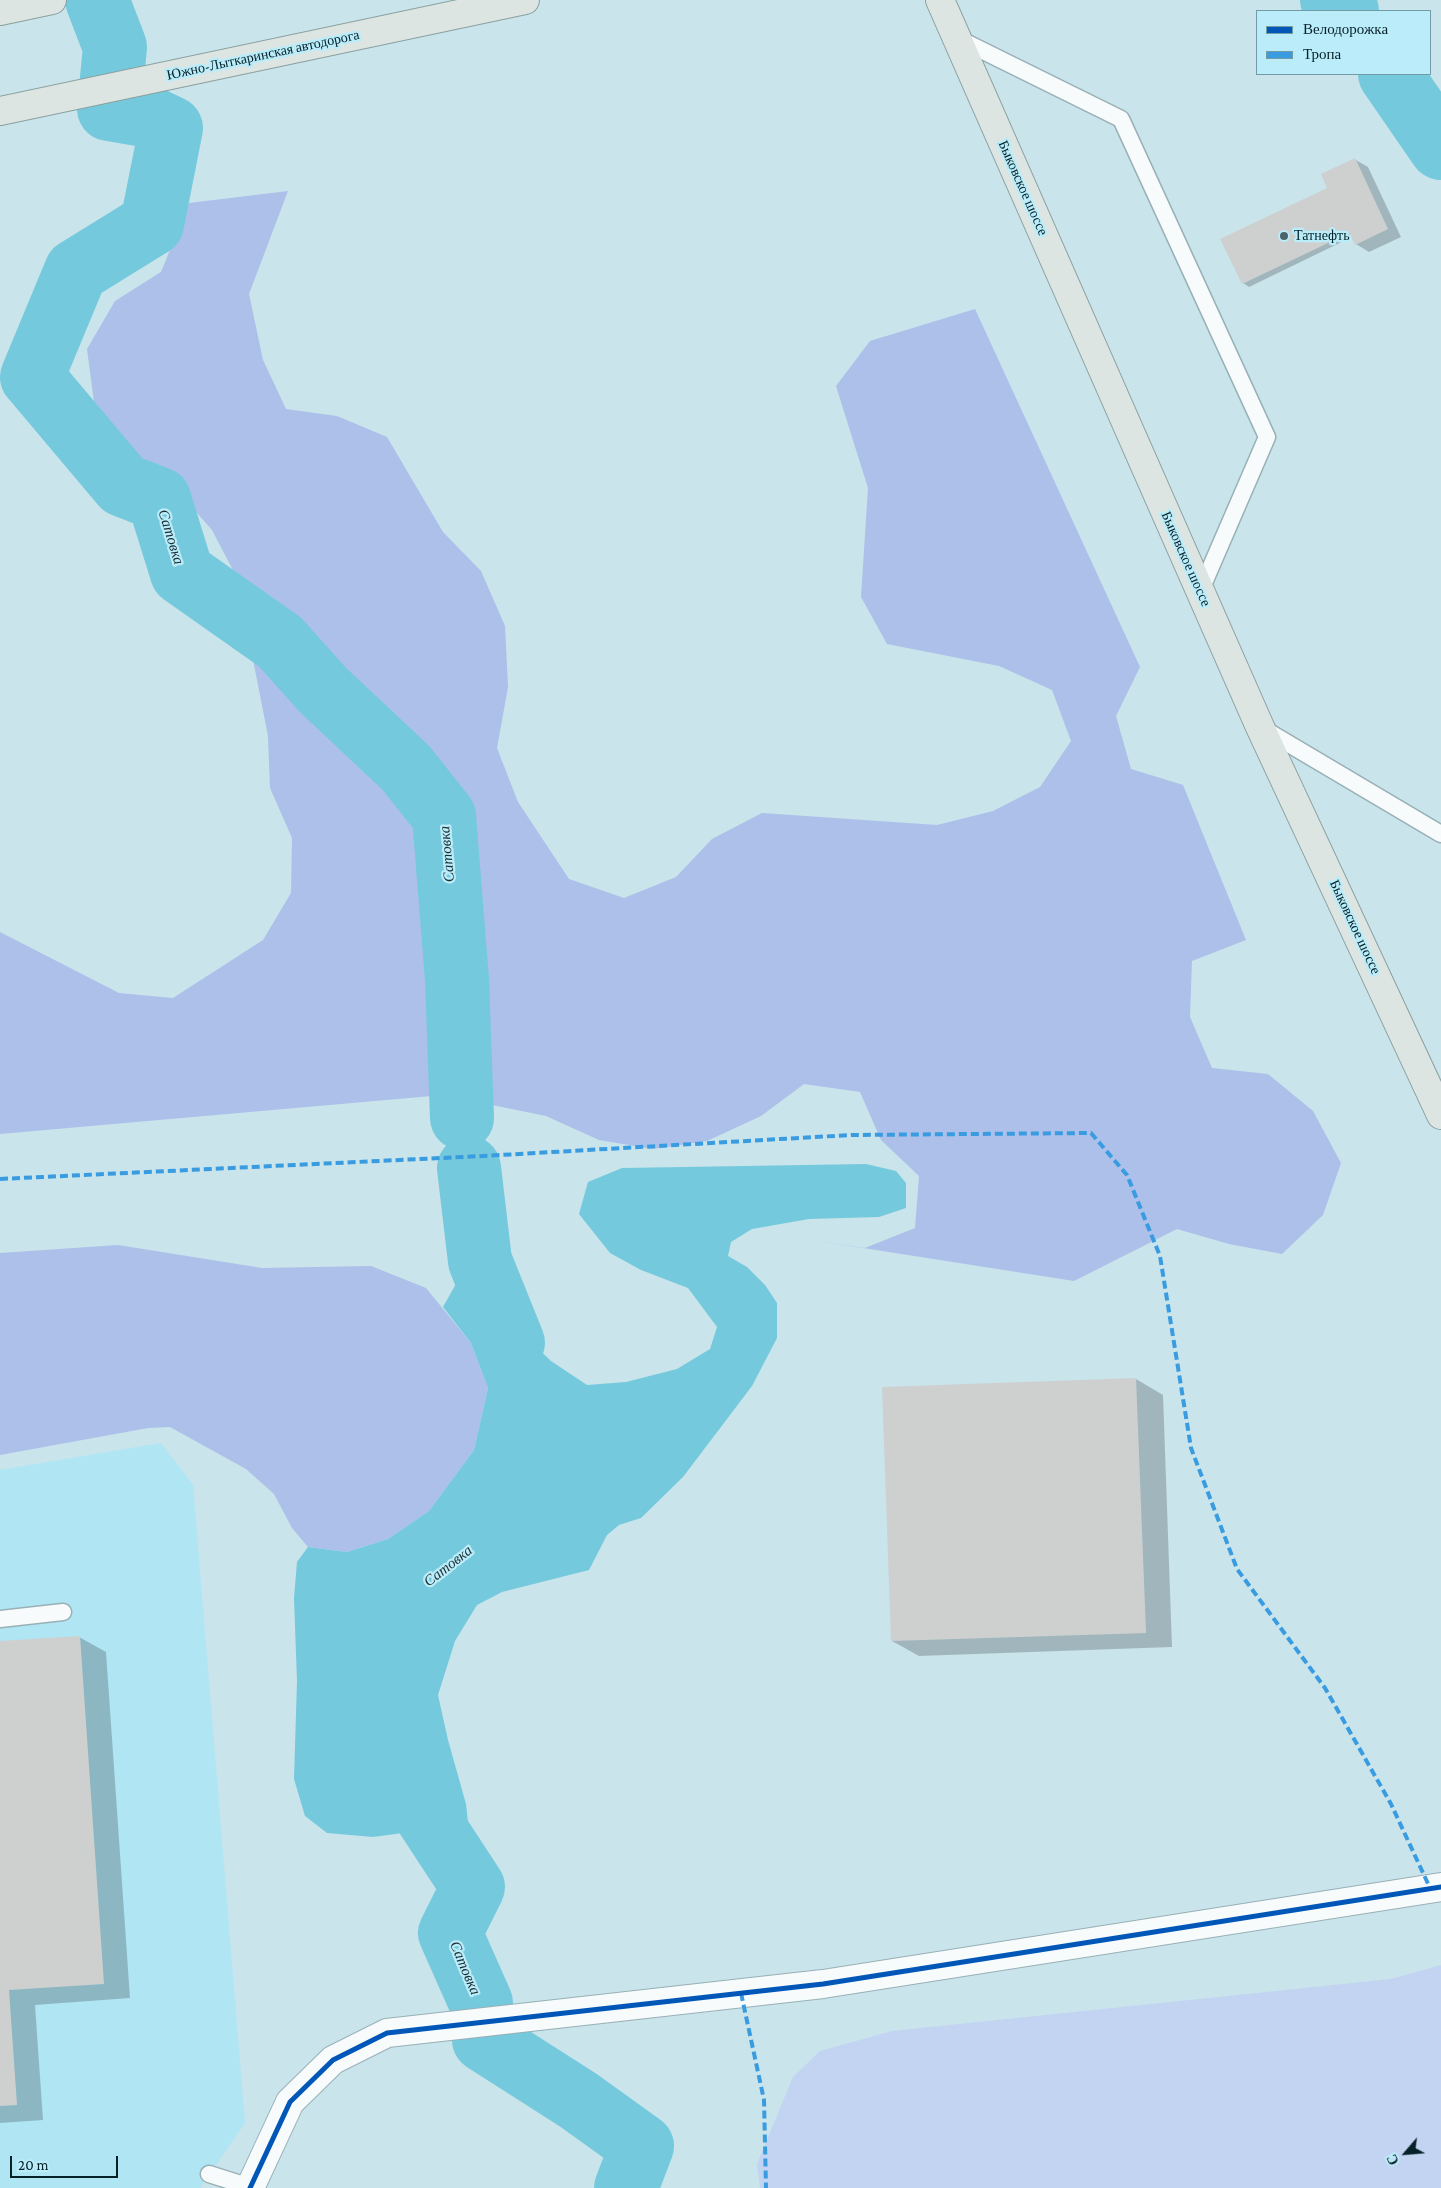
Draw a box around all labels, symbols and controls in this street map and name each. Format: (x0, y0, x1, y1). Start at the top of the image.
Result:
legend (1256, 10, 1431, 75)
text: Велодорожка (1303, 21, 1388, 37)
street label: Южно-Лыткаринская автодорога (165, 26, 361, 84)
text: Тропа (1303, 46, 1341, 62)
street label: Быковское шоссе (995, 138, 1051, 238)
place label: Татнефть (1294, 228, 1350, 244)
marker: Татнефть (1278, 230, 1290, 242)
water label: Сатовка (154, 507, 188, 567)
street label: Быковское шоссе (1158, 509, 1214, 609)
water label: Сатовка (436, 825, 458, 883)
street label: Быковское шоссе (1326, 877, 1384, 977)
water label: Сатовка (420, 1541, 476, 1591)
water label: Сатовка (446, 1938, 484, 1998)
north arrow (1381, 2128, 1431, 2178)
scale bar (12, 2146, 120, 2178)
text: С (1383, 2152, 1402, 2168)
text: 20 m (18, 2157, 49, 2173)

